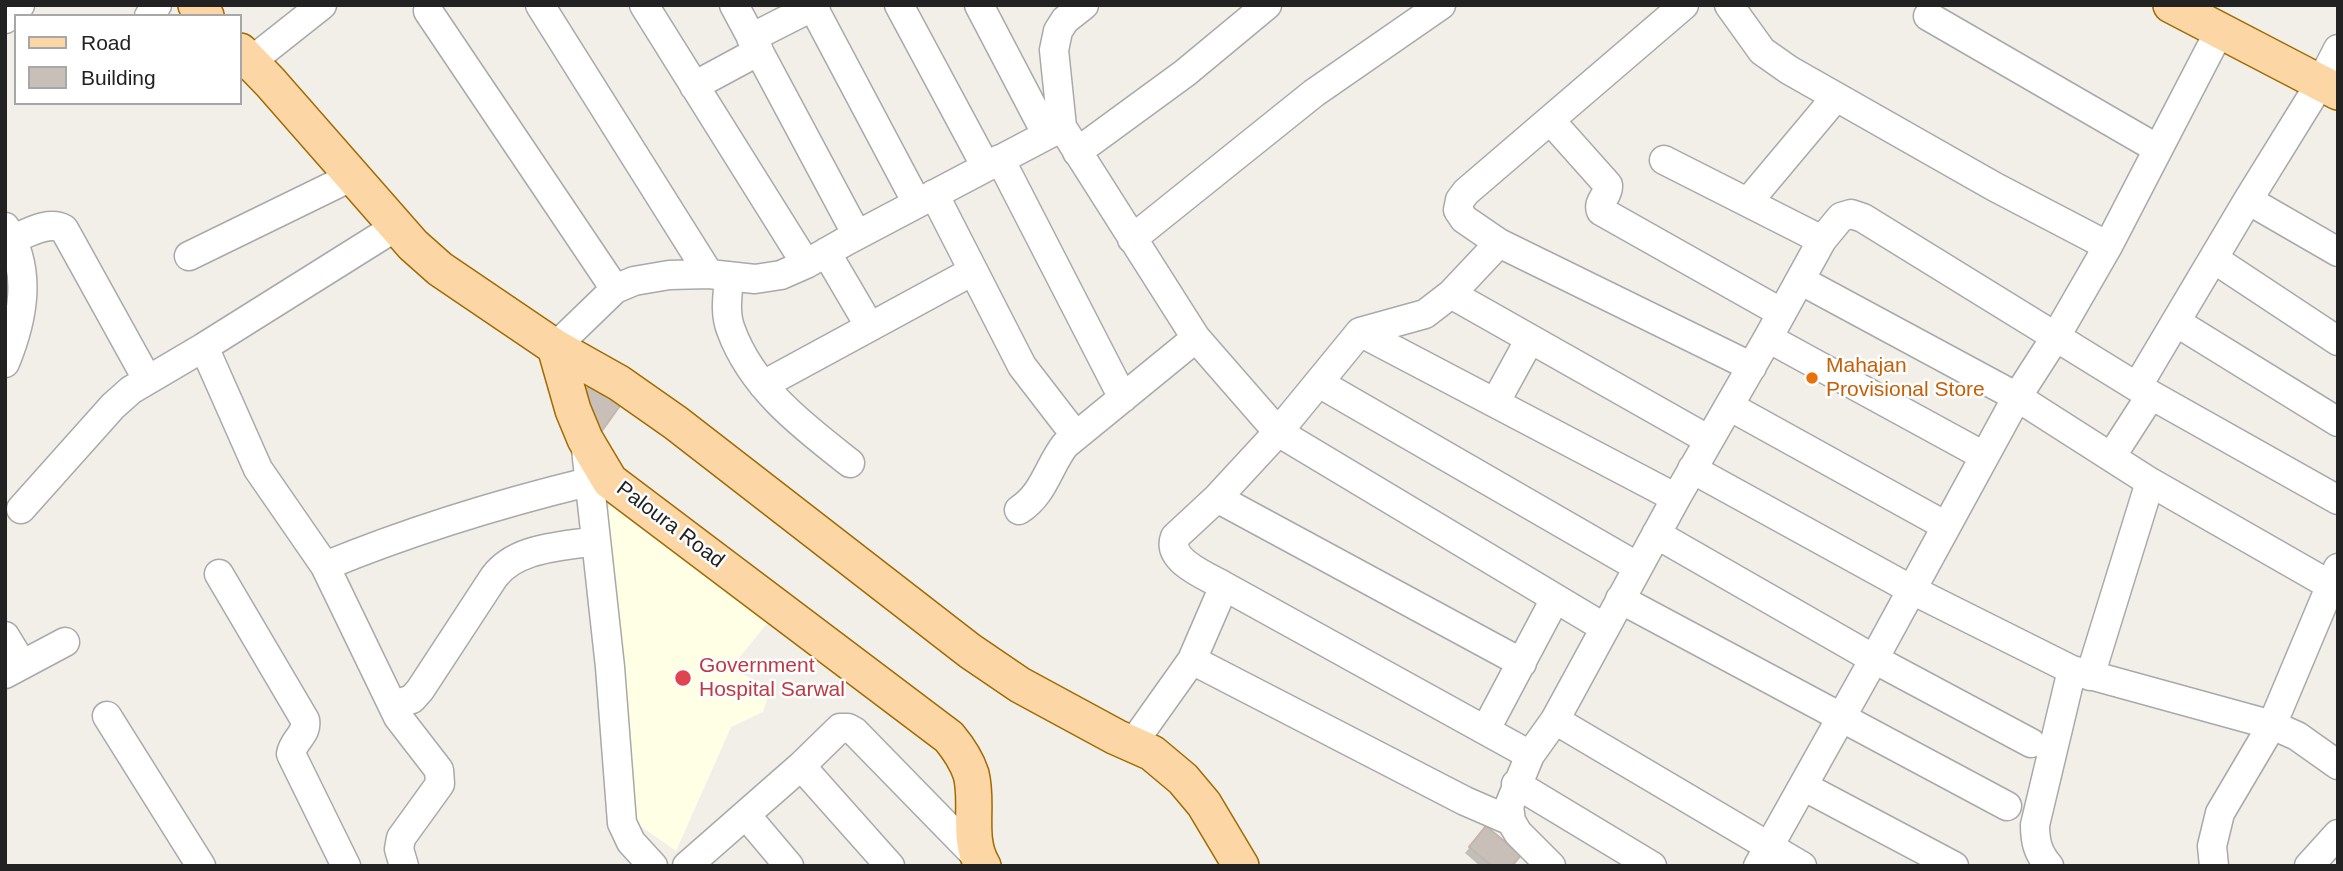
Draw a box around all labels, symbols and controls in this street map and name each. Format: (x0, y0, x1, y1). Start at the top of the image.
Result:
legend (14, 14, 242, 105)
text: Road (81, 31, 131, 54)
text: Building (81, 66, 156, 89)
place label: Mahajan Provisional Store (1826, 353, 1985, 403)
marker: Mahajan Provisional Store (1804, 370, 1820, 386)
street label: Paloura Road (611, 476, 729, 574)
place label: Government Hospital Sarwal (699, 653, 845, 703)
marker: Government Hospital Sarwal (673, 668, 693, 688)

